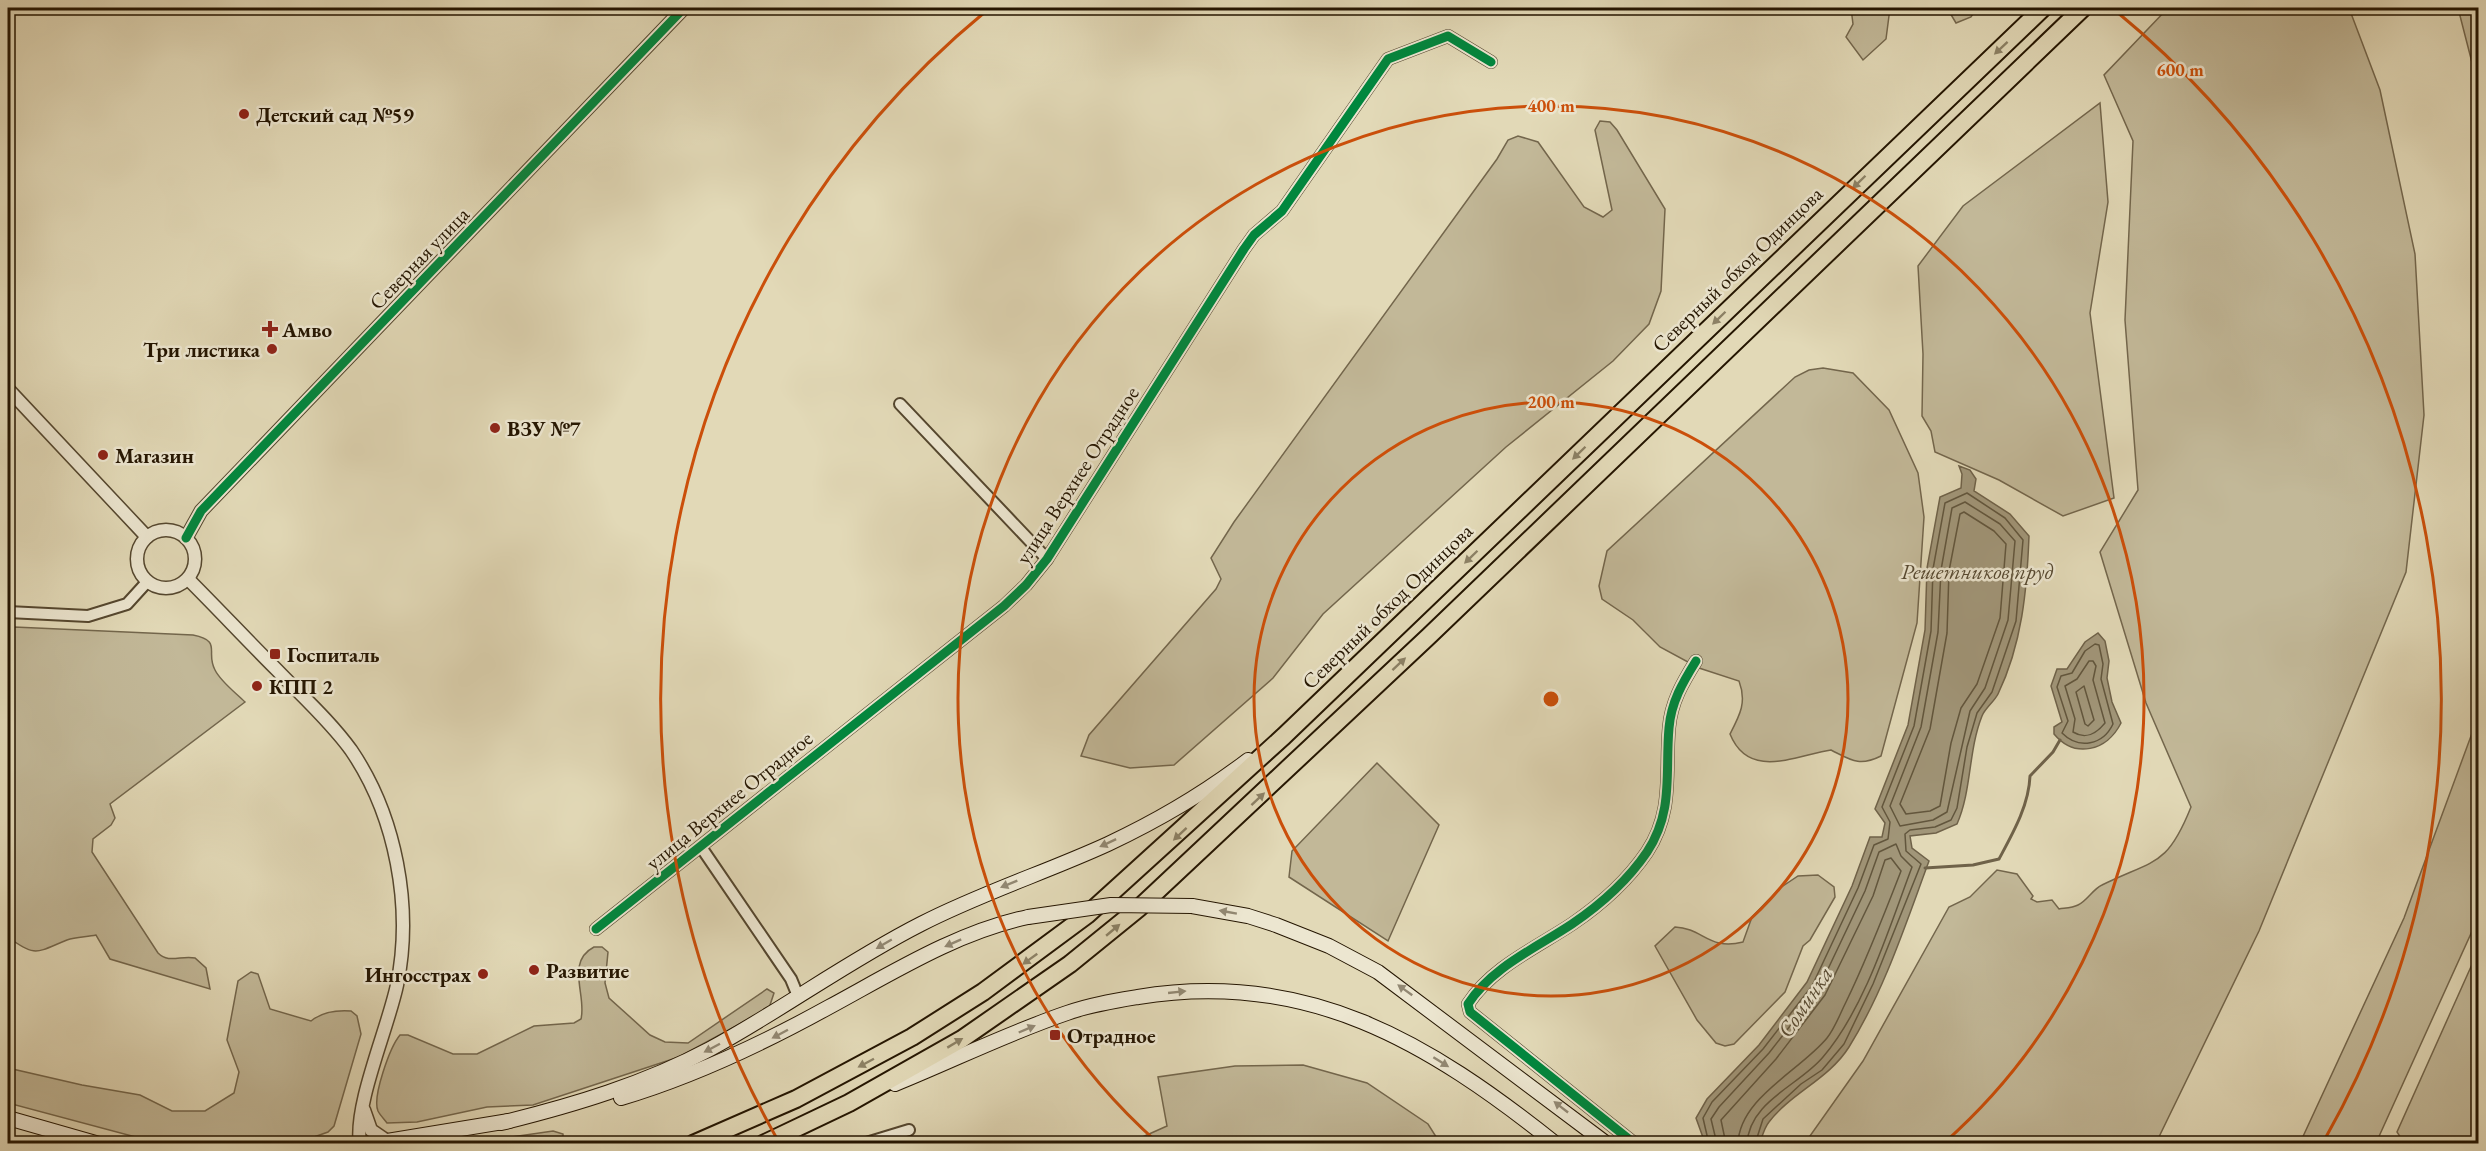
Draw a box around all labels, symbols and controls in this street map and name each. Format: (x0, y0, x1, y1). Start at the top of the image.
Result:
one-way arrow (1994, 41, 2009, 54)
text: 600 m (2156, 58, 2204, 81)
text: 400 m (1527, 94, 1575, 117)
place label: Детский сад №59 (256, 101, 414, 128)
marker: Детский сад №59 (237, 107, 251, 121)
one-way arrow (1853, 174, 1867, 188)
street label: Северный обход Одинцова (1646, 180, 1829, 358)
street label: Северная улица (363, 200, 475, 315)
one-way arrow (1713, 310, 1727, 324)
place label: Амво (281, 316, 332, 343)
marker: Амво (263, 322, 277, 336)
place label: Три листика (143, 336, 261, 363)
marker: Три листика (265, 342, 279, 356)
street label: улица Верхнее Отрадное (1009, 381, 1145, 569)
text: 200 m (1527, 390, 1575, 413)
place label: ВЗУ №7 (507, 415, 581, 442)
marker: ВЗУ №7 (488, 421, 502, 435)
place label: Магазин (115, 442, 194, 469)
one-way arrow (1573, 446, 1587, 460)
marker: Магазин (96, 448, 110, 462)
street label: Северный обход Одинцова (1296, 517, 1479, 695)
one-way arrow (1464, 550, 1479, 564)
water label: Решетников пруд (1901, 557, 2054, 586)
place label: Госпиталь (287, 641, 380, 668)
marker: Госпиталь (268, 647, 282, 661)
one-way arrow (1391, 658, 1406, 671)
place label: КПП 2 (269, 673, 333, 700)
marker: КПП 2 (250, 679, 264, 693)
centre of rings (1541, 689, 1561, 709)
street label: улица Верхнее Отрадное (640, 724, 818, 876)
one-way arrow (1250, 792, 1264, 806)
one-way arrow (1173, 826, 1187, 840)
one-way arrow (1100, 839, 1117, 848)
one-way arrow (1000, 879, 1018, 889)
one-way arrow (1219, 907, 1238, 916)
one-way arrow (1105, 923, 1121, 936)
one-way arrow (875, 939, 892, 949)
one-way arrow (944, 939, 961, 948)
one-way arrow (1023, 953, 1039, 965)
place label: Развитие (546, 957, 629, 984)
place label: Ингосстрах (365, 961, 471, 988)
water label: Соминка (1771, 961, 1839, 1043)
marker: Развитие (527, 963, 541, 977)
marker: Ингосстрах (476, 967, 490, 981)
one-way arrow (1398, 985, 1413, 997)
one-way arrow (1167, 987, 1186, 997)
place label: Отрадное (1067, 1022, 1156, 1049)
one-way arrow (1018, 1024, 1036, 1034)
marker: Отрадное (1048, 1028, 1062, 1042)
one-way arrow (771, 1029, 788, 1038)
one-way arrow (947, 1038, 963, 1049)
one-way arrow (703, 1043, 720, 1053)
one-way arrow (1433, 1057, 1449, 1068)
one-way arrow (857, 1058, 874, 1068)
one-way arrow (1554, 1102, 1569, 1114)

